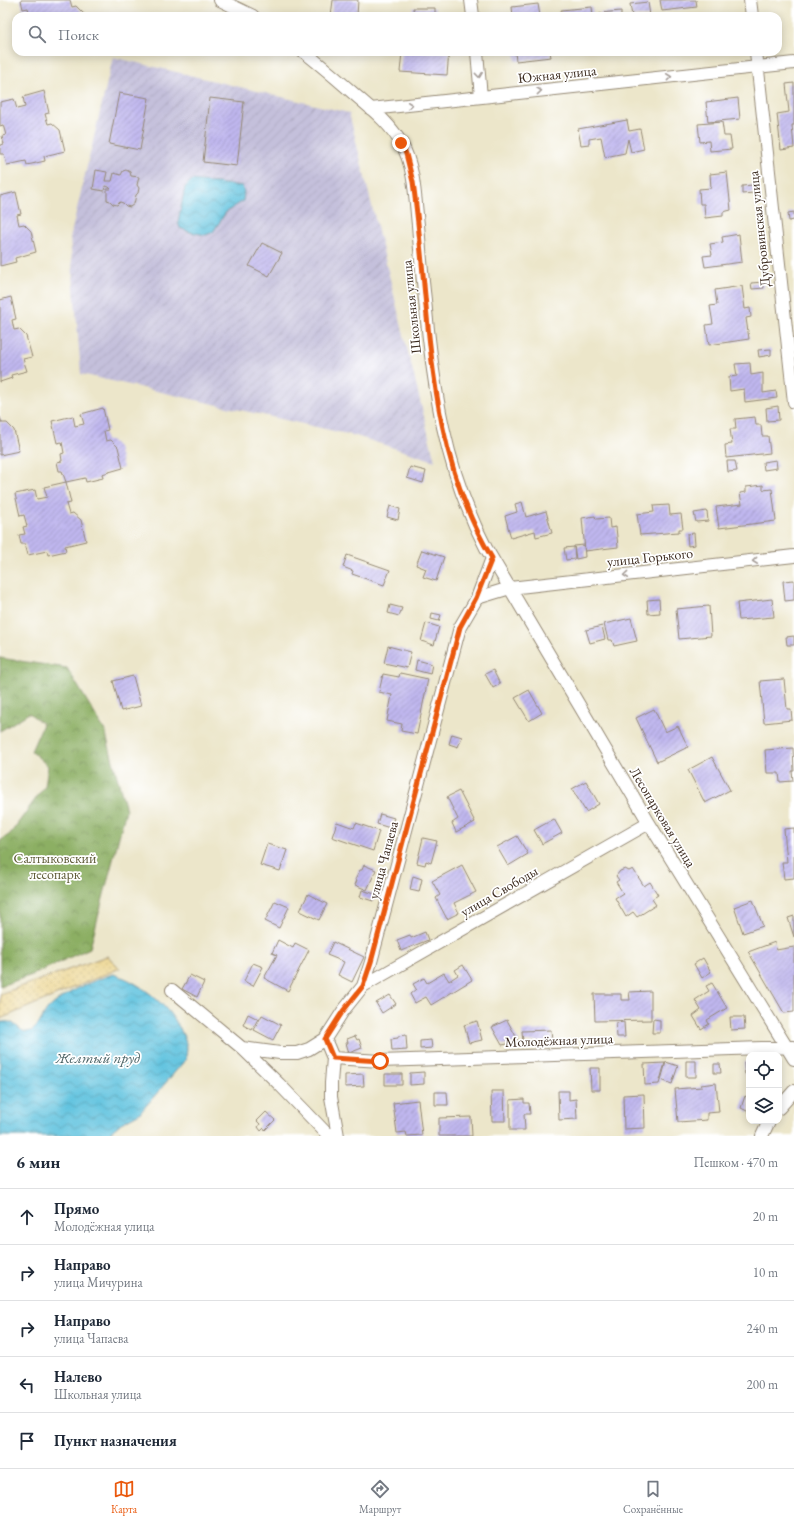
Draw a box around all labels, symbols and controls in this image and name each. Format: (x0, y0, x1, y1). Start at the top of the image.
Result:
search box (12, 12, 782, 56)
icon: search (26, 23, 48, 45)
text: Поиск (58, 25, 99, 44)
street label: Южная улица (517, 61, 598, 87)
one-way arrow (474, 72, 483, 78)
one-way arrow (666, 73, 672, 82)
one-way arrow (536, 87, 542, 96)
one-way arrow (407, 101, 413, 110)
route end (392, 134, 410, 152)
street label: Дубровинская улица (744, 170, 774, 288)
street label: Школьная улица (397, 259, 425, 355)
street label: улица Горького (606, 544, 694, 570)
one-way arrow (752, 556, 758, 565)
one-way arrow (623, 570, 629, 579)
street label: Лесопарковая улица (626, 763, 700, 871)
street label: улица Чапаева (364, 819, 402, 901)
park label: Салтыковский лесопарк (14, 849, 97, 883)
street label: улица Свободы (457, 861, 541, 920)
street label: Молодёжная улица (505, 1029, 614, 1051)
water label: Желтый пруд (54, 1048, 140, 1067)
route start (371, 1052, 389, 1070)
map controls (746, 1052, 782, 1124)
button: locate (746, 1052, 782, 1088)
button: layers (746, 1088, 782, 1124)
text: 6 мин (16, 1151, 60, 1173)
text: Пешком · 470 m (694, 1154, 778, 1171)
text: Прямо (54, 1199, 99, 1218)
icon: ahead (16, 1206, 38, 1228)
text: 20 m (753, 1208, 778, 1225)
text: Молодёжная улица (54, 1218, 155, 1235)
text: Направо (54, 1255, 111, 1274)
icon: right (16, 1262, 38, 1284)
text: 10 m (753, 1264, 778, 1281)
text: улица Мичурина (54, 1274, 143, 1291)
text: Направо (54, 1311, 111, 1330)
icon: right (16, 1318, 38, 1340)
text: 240 m (747, 1320, 778, 1337)
text: улица Чапаева (54, 1330, 128, 1347)
text: Налево (54, 1367, 102, 1386)
icon: left (16, 1374, 38, 1396)
text: 200 m (747, 1376, 778, 1393)
text: Школьная улица (54, 1386, 142, 1403)
icon: arrive (16, 1430, 38, 1452)
text: Пункт назначения (54, 1431, 177, 1450)
tab: Карта (111, 1478, 137, 1516)
tab: Маршрут (359, 1478, 401, 1516)
tab: Сохранённые (623, 1478, 683, 1516)

